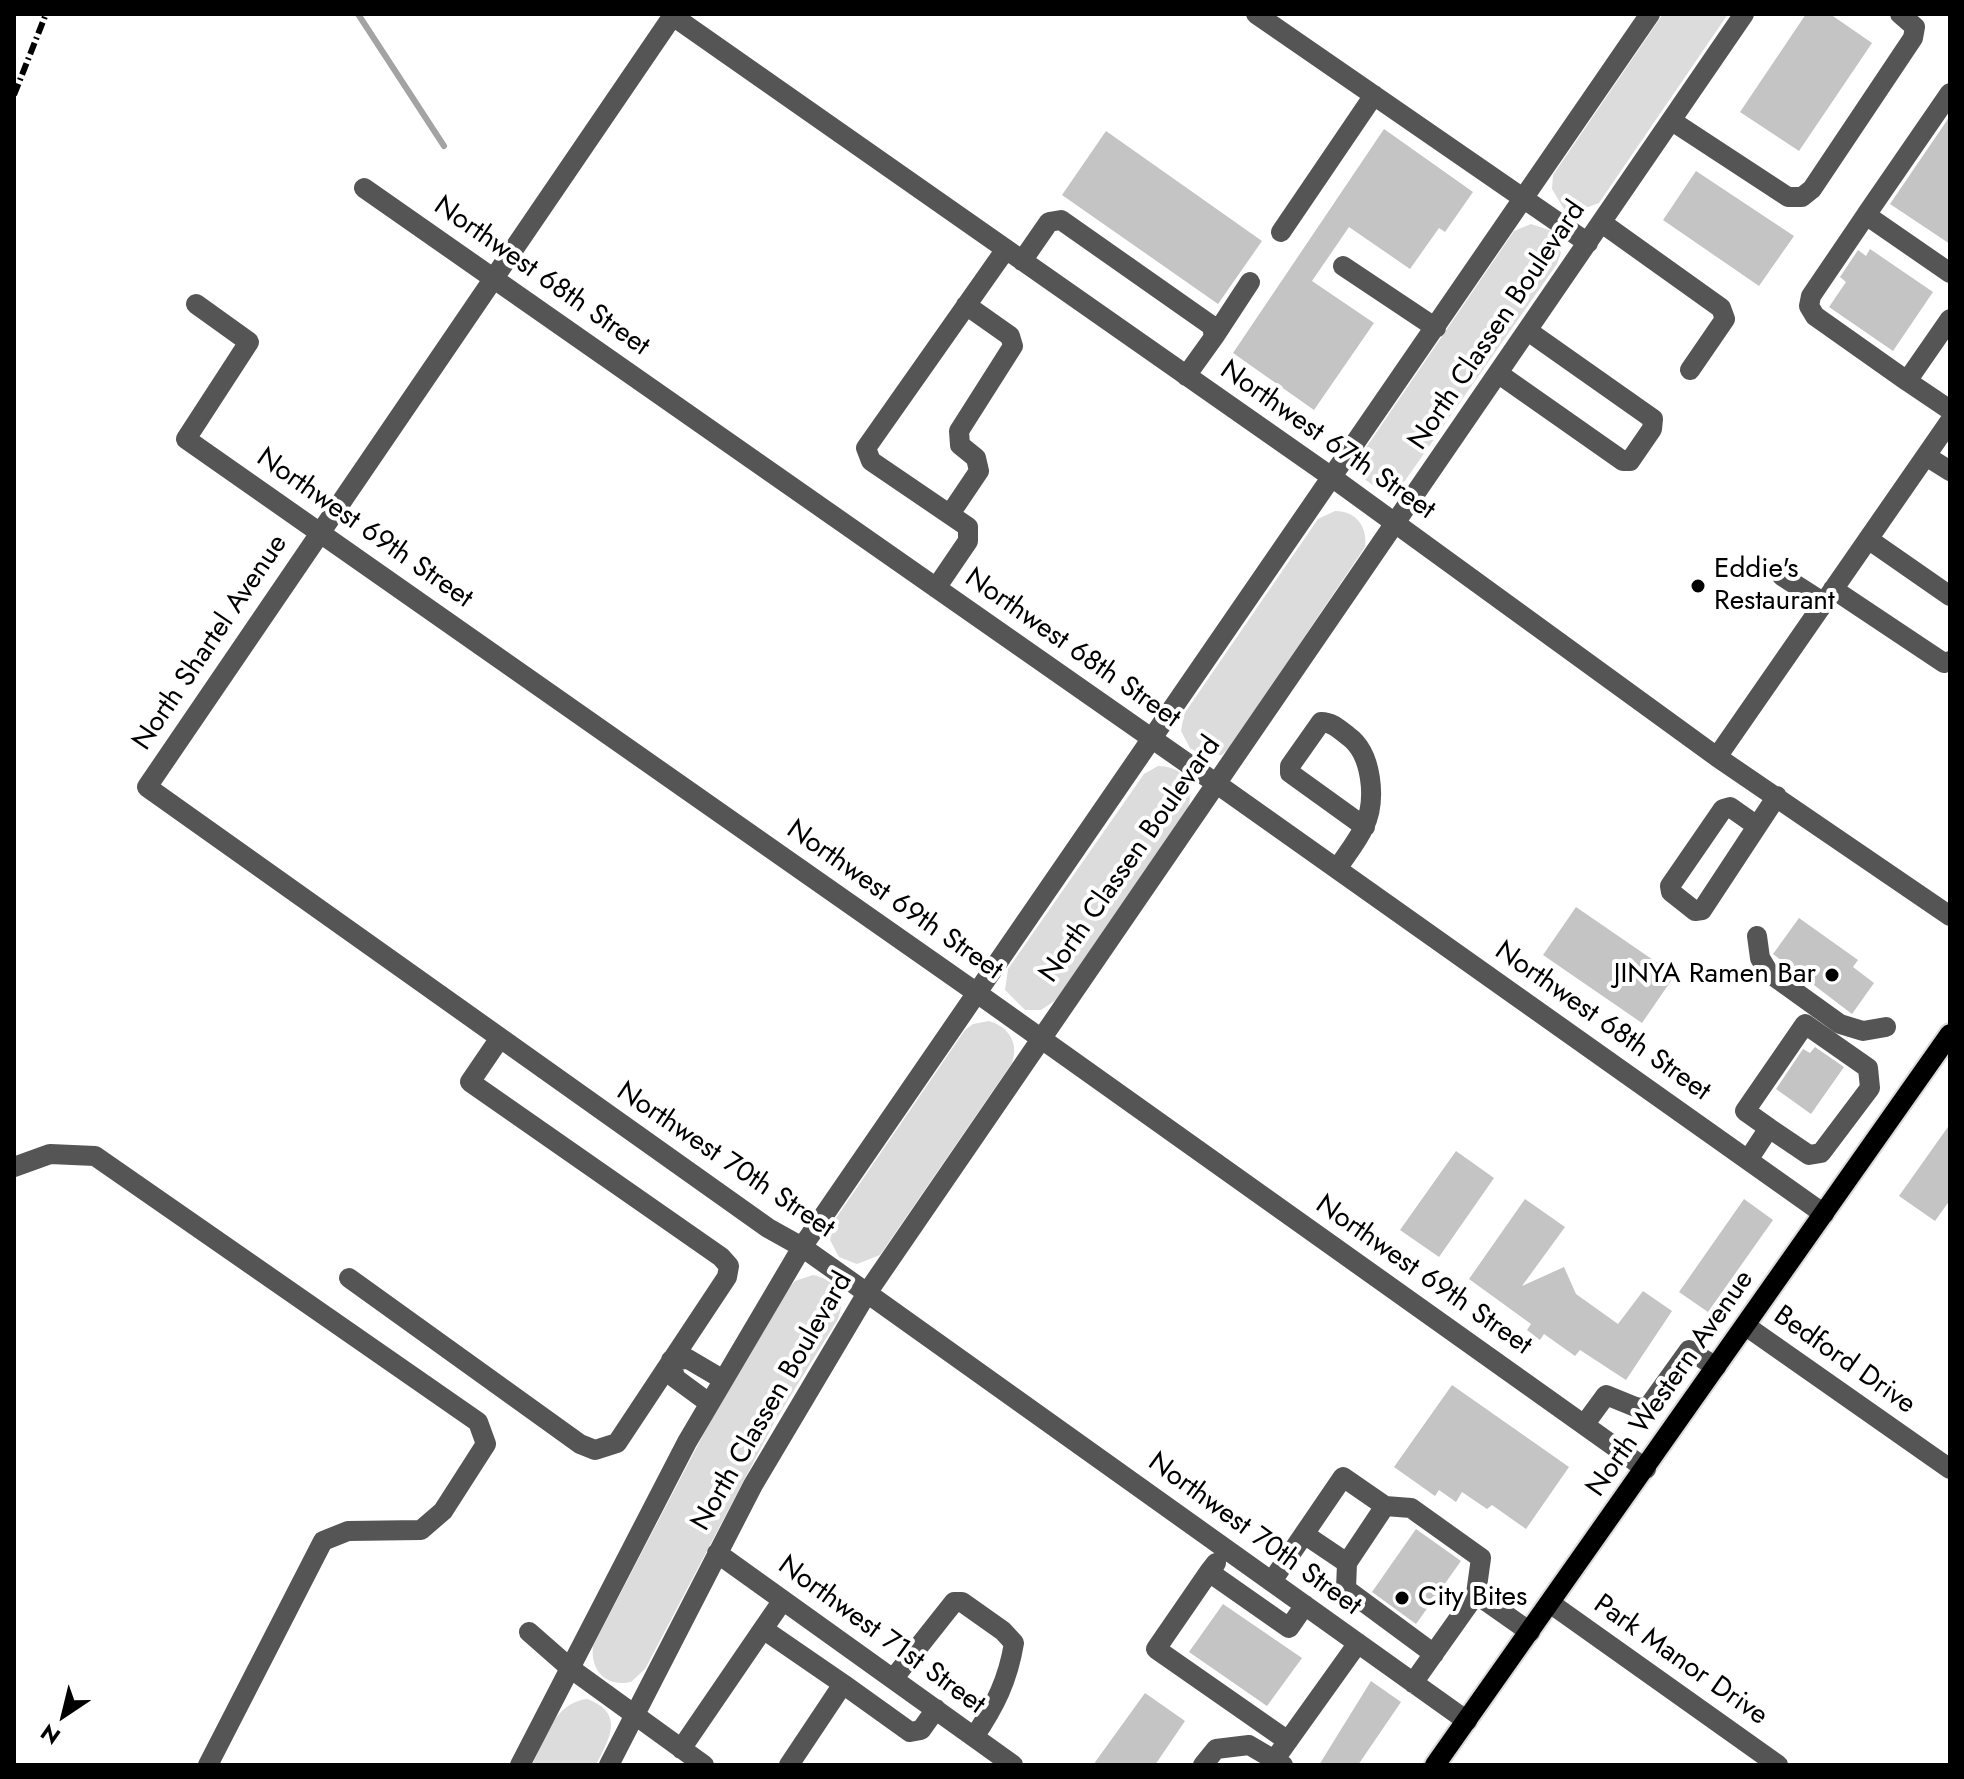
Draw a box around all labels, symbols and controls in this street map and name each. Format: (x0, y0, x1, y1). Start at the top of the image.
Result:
street label: Northwest 68th Street (427, 190, 655, 364)
street label: North Classen Boulevard (1402, 195, 1594, 457)
street label: Northwest 67th Street (1213, 354, 1441, 528)
street label: Northwest 69th Street (249, 442, 479, 616)
street label: North Shartel Avenue (126, 529, 296, 757)
place label: Eddie's Restaurant (1714, 553, 1835, 619)
street label: Northwest 68th Street (958, 562, 1186, 736)
marker: Eddie's Restaurant (1689, 577, 1707, 595)
street label: North Classen Boulevard (1033, 730, 1229, 990)
street label: Northwest 69th Street (779, 814, 1009, 988)
street label: Northwest 68th Street (1488, 935, 1716, 1109)
place label: JINYA Ramen Bar (1614, 958, 1816, 992)
marker: JINYA Ramen Bar (1823, 966, 1841, 984)
street label: Northwest 70th Street (610, 1076, 840, 1246)
street label: Northwest 69th Street (1308, 1189, 1538, 1363)
street label: North Western Avenue (1580, 1264, 1762, 1504)
street label: North Classen Boulevard (685, 1267, 861, 1537)
street label: Bedford Drive (1767, 1300, 1921, 1422)
street label: Northwest 70th Street (1141, 1446, 1367, 1624)
street label: Northwest 71st Street (771, 1550, 991, 1722)
place label: City Bites (1418, 1581, 1527, 1615)
marker: City Bites (1393, 1589, 1411, 1607)
street label: Park Manor Drive (1587, 1589, 1773, 1733)
north arrow (24, 1675, 104, 1755)
text: N (34, 1717, 67, 1753)

